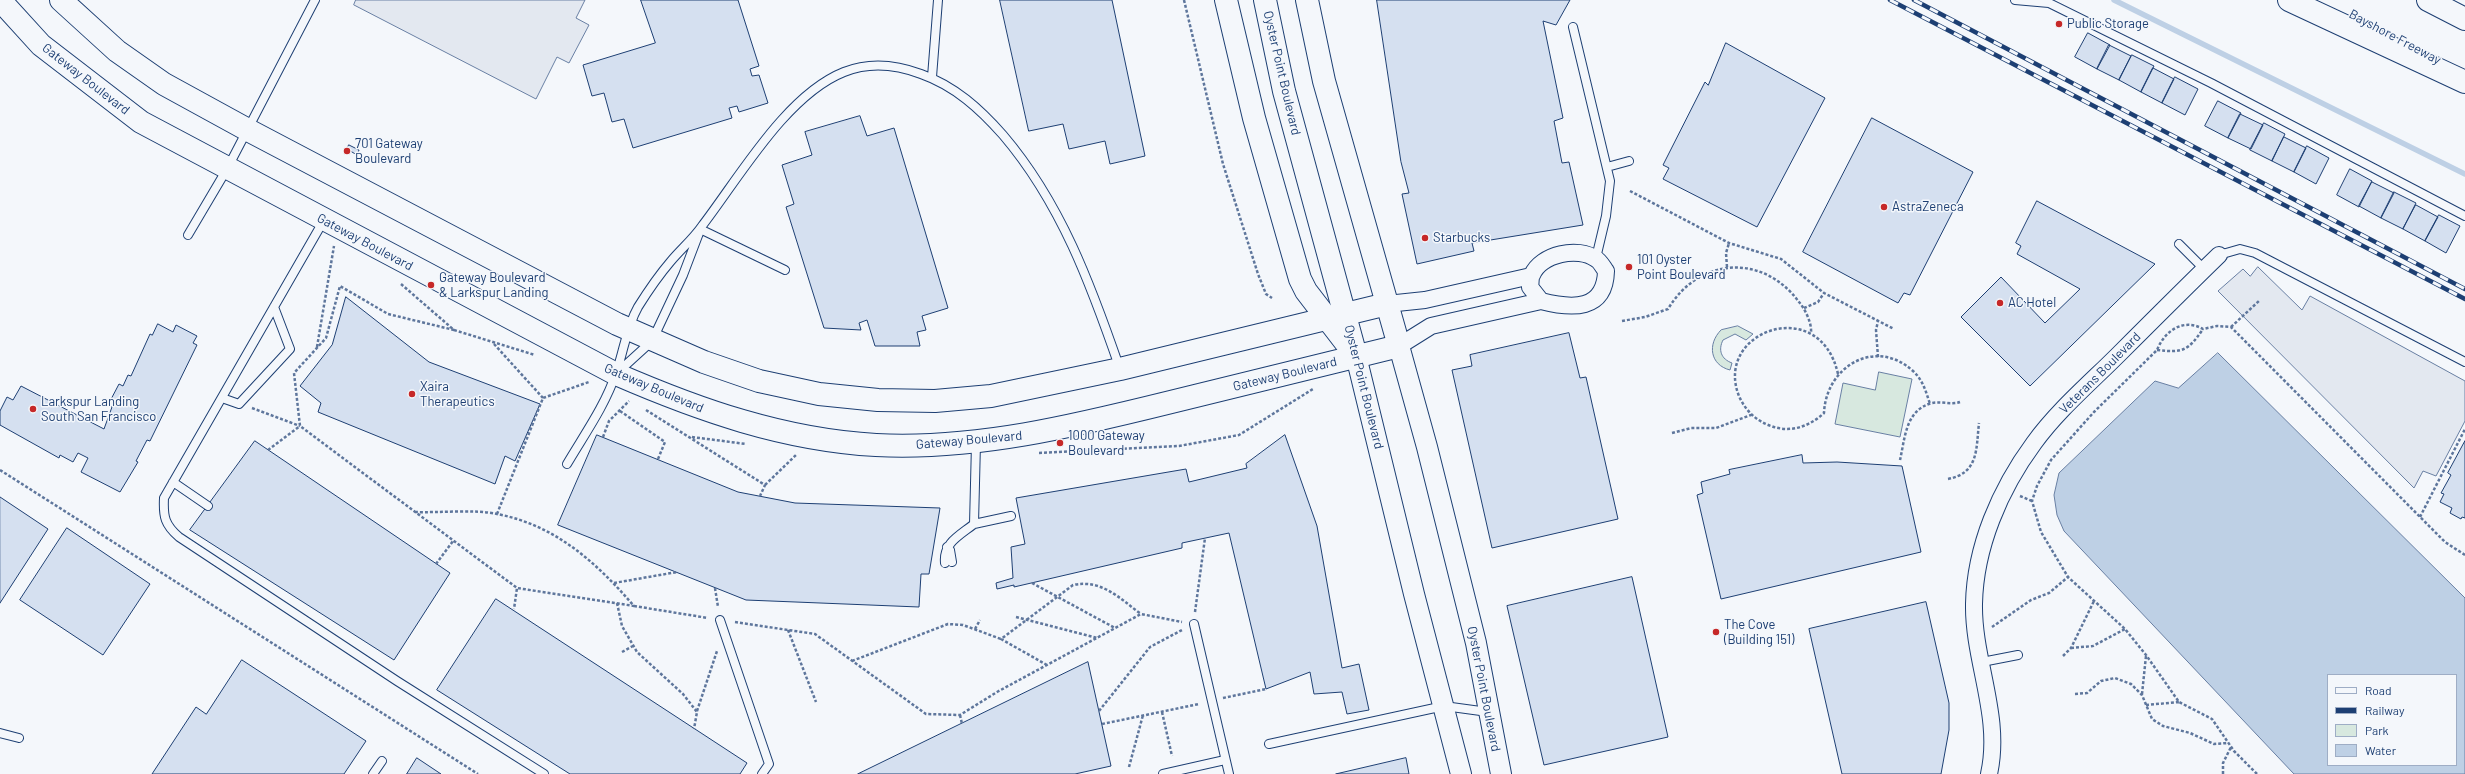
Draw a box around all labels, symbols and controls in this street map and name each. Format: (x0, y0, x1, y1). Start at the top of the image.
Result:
street label: Bayshore Freeway (2346, 6, 2444, 68)
street label: Oyster Point Boulevard (1260, 9, 1304, 137)
place label: Public Storage (2067, 16, 2149, 32)
marker: Public Storage (2054, 19, 2064, 29)
street label: Gateway Boulevard (39, 40, 133, 118)
place label: 701 Gateway Boulevard (355, 136, 423, 167)
marker: 701 Gateway Boulevard (342, 146, 352, 156)
place label: AstraZeneca (1892, 199, 1964, 215)
marker: AstraZeneca (1879, 202, 1889, 212)
street label: Gateway Boulevard (314, 210, 416, 274)
place label: Starbucks (1433, 230, 1490, 246)
marker: Starbucks (1420, 233, 1430, 243)
place label: 101 Oyster Point Boulevard (1637, 252, 1726, 283)
marker: 101 Oyster Point Boulevard (1624, 262, 1634, 272)
place label: Gateway Boulevard & Larkspur Landing (439, 270, 548, 301)
marker: Gateway Boulevard & Larkspur Landing (426, 280, 436, 290)
place label: AC Hotel (2008, 295, 2056, 311)
marker: AC Hotel (1995, 298, 2005, 308)
street label: Oyster Point Boulevard (1341, 323, 1387, 451)
street label: Veterans Boulevard (2056, 329, 2144, 417)
street label: Gateway Boulevard (1231, 354, 1339, 394)
street label: Gateway Boulevard (602, 360, 706, 416)
place label: Xaira Therapeutics (420, 379, 495, 410)
marker: Xaira Therapeutics (407, 389, 417, 399)
place label: Larkspur Landing South San Francisco (41, 394, 156, 425)
marker: Larkspur Landing South San Francisco (28, 404, 38, 414)
street label: Gateway Boulevard (915, 428, 1023, 452)
place label: 1000 Gateway Boulevard (1068, 428, 1145, 459)
marker: 1000 Gateway Boulevard (1055, 438, 1065, 448)
place label: The Cove (Building 151) (1724, 617, 1794, 648)
street label: Oyster Point Boulevard (1464, 625, 1504, 753)
marker: The Cove (Building 151) (1711, 627, 1721, 637)
legend (2327, 674, 2457, 766)
text: Road (2365, 683, 2392, 697)
text: Railway (2365, 703, 2404, 717)
text: Park (2365, 723, 2389, 737)
text: Water (2365, 743, 2396, 757)

